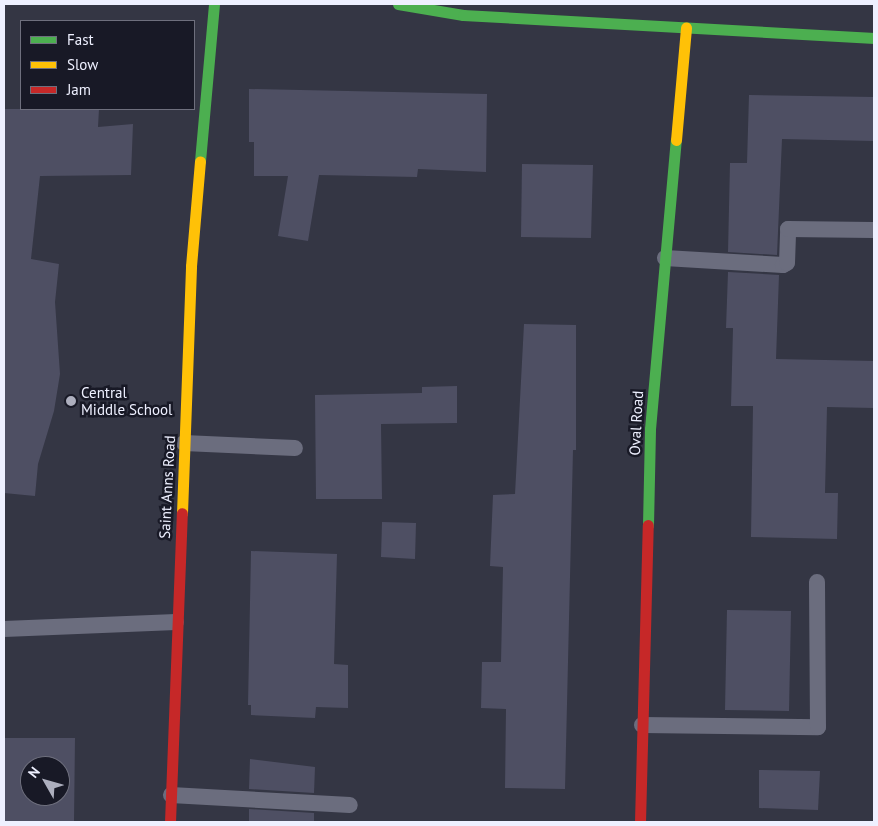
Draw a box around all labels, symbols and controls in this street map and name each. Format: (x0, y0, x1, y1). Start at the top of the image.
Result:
legend (20, 20, 195, 110)
text: Fast (67, 30, 94, 49)
text: Slow (67, 55, 98, 74)
text: Jam (67, 80, 91, 99)
place label: Central Middle School (81, 383, 172, 418)
street label: Oval Road (625, 390, 647, 456)
marker: Central Middle School (65, 395, 77, 407)
street label: Saint Anns Road (155, 435, 179, 539)
north arrow (20, 756, 70, 806)
text: N (24, 763, 44, 782)

